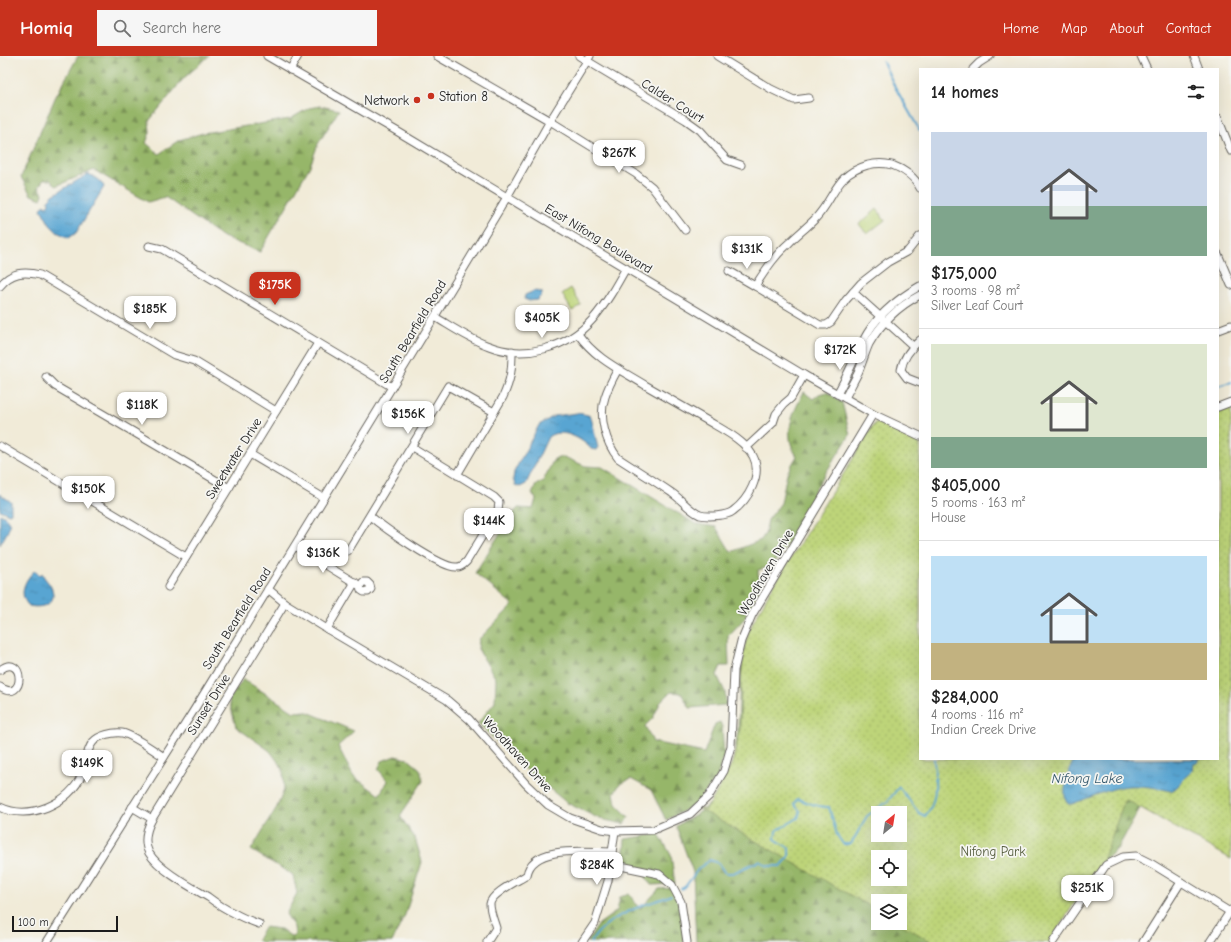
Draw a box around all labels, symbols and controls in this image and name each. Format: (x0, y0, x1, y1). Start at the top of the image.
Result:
search box (97, 10, 377, 46)
text: Homiq (20, 17, 73, 39)
icon: search (111, 17, 133, 39)
text: Search here (143, 19, 221, 37)
text: Home (1003, 20, 1039, 37)
text: Map (1061, 20, 1087, 37)
text: About (1109, 20, 1144, 37)
text: Contact (1166, 20, 1211, 37)
street label: Calder Court (639, 75, 708, 126)
icon: filters (1185, 81, 1207, 103)
text: 14 homes (931, 83, 998, 102)
place label: Station 8 (439, 89, 488, 104)
marker: Station 8 (426, 91, 436, 101)
place label: Network (364, 93, 410, 108)
marker: Network (412, 95, 422, 105)
pin: $267K (591, 140, 647, 174)
text: $267K (602, 145, 636, 160)
icon: home (1033, 158, 1105, 230)
street label: East Nifong Boulevard (542, 200, 655, 276)
pin: $131K (719, 236, 775, 270)
text: $131K (731, 241, 763, 256)
text: $175,000 (931, 264, 997, 283)
pin: $175K (247, 272, 303, 306)
text: $175K (258, 277, 292, 292)
street label: South Bearfield Road (376, 277, 449, 385)
text: 3 rooms · 98 m² (931, 283, 1020, 298)
pin: $185K (122, 296, 178, 330)
text: Silver Leaf Court (931, 298, 1023, 313)
text: $185K (133, 301, 167, 316)
pin: $405K (514, 305, 570, 339)
text: $405K (524, 310, 560, 325)
pin: $172K (812, 337, 868, 371)
text: $172K (824, 342, 856, 357)
icon: home (1033, 370, 1105, 442)
pin: $118K (114, 392, 170, 426)
text: $118K (126, 397, 158, 412)
pin: $156K (380, 401, 436, 435)
text: $156K (391, 406, 425, 421)
street label: Sweetwater Drive (202, 414, 265, 502)
pin: $150K (60, 476, 116, 510)
text: $405,000 (931, 476, 1000, 495)
text: $150K (71, 481, 105, 496)
text: 5 rooms · 163 m² (931, 495, 1025, 510)
pin: $144K (461, 508, 517, 542)
text: House (931, 510, 966, 525)
text: $144K (473, 513, 505, 528)
street label: Woodhaven Drive (735, 526, 796, 618)
pin: $136K (295, 540, 351, 574)
text: $136K (306, 545, 340, 560)
street label: South Bearfield Road (199, 565, 274, 672)
icon: home (1033, 582, 1105, 654)
street label: Sunset Drive (184, 671, 233, 737)
text: $284,000 (931, 688, 999, 707)
text: 4 rooms · 116 m² (931, 707, 1023, 722)
street label: Woodhaven Drive (480, 714, 556, 795)
text: Indian Creek Drive (931, 722, 1036, 737)
pin: $149K (59, 750, 115, 784)
text: $149K (70, 755, 104, 770)
water label: Nifong Lake (1051, 770, 1123, 787)
north arrow (871, 806, 907, 842)
map controls (871, 806, 907, 930)
park label: Nifong Park (960, 844, 1026, 859)
button: locate (871, 850, 907, 886)
pin: $284K (569, 852, 625, 886)
text: $284K (580, 857, 614, 872)
pin: $251K (1059, 875, 1115, 909)
text: $251K (1070, 880, 1104, 895)
button: layers (871, 894, 907, 930)
scale bar (12, 914, 118, 933)
text: 100 m (18, 916, 49, 929)

